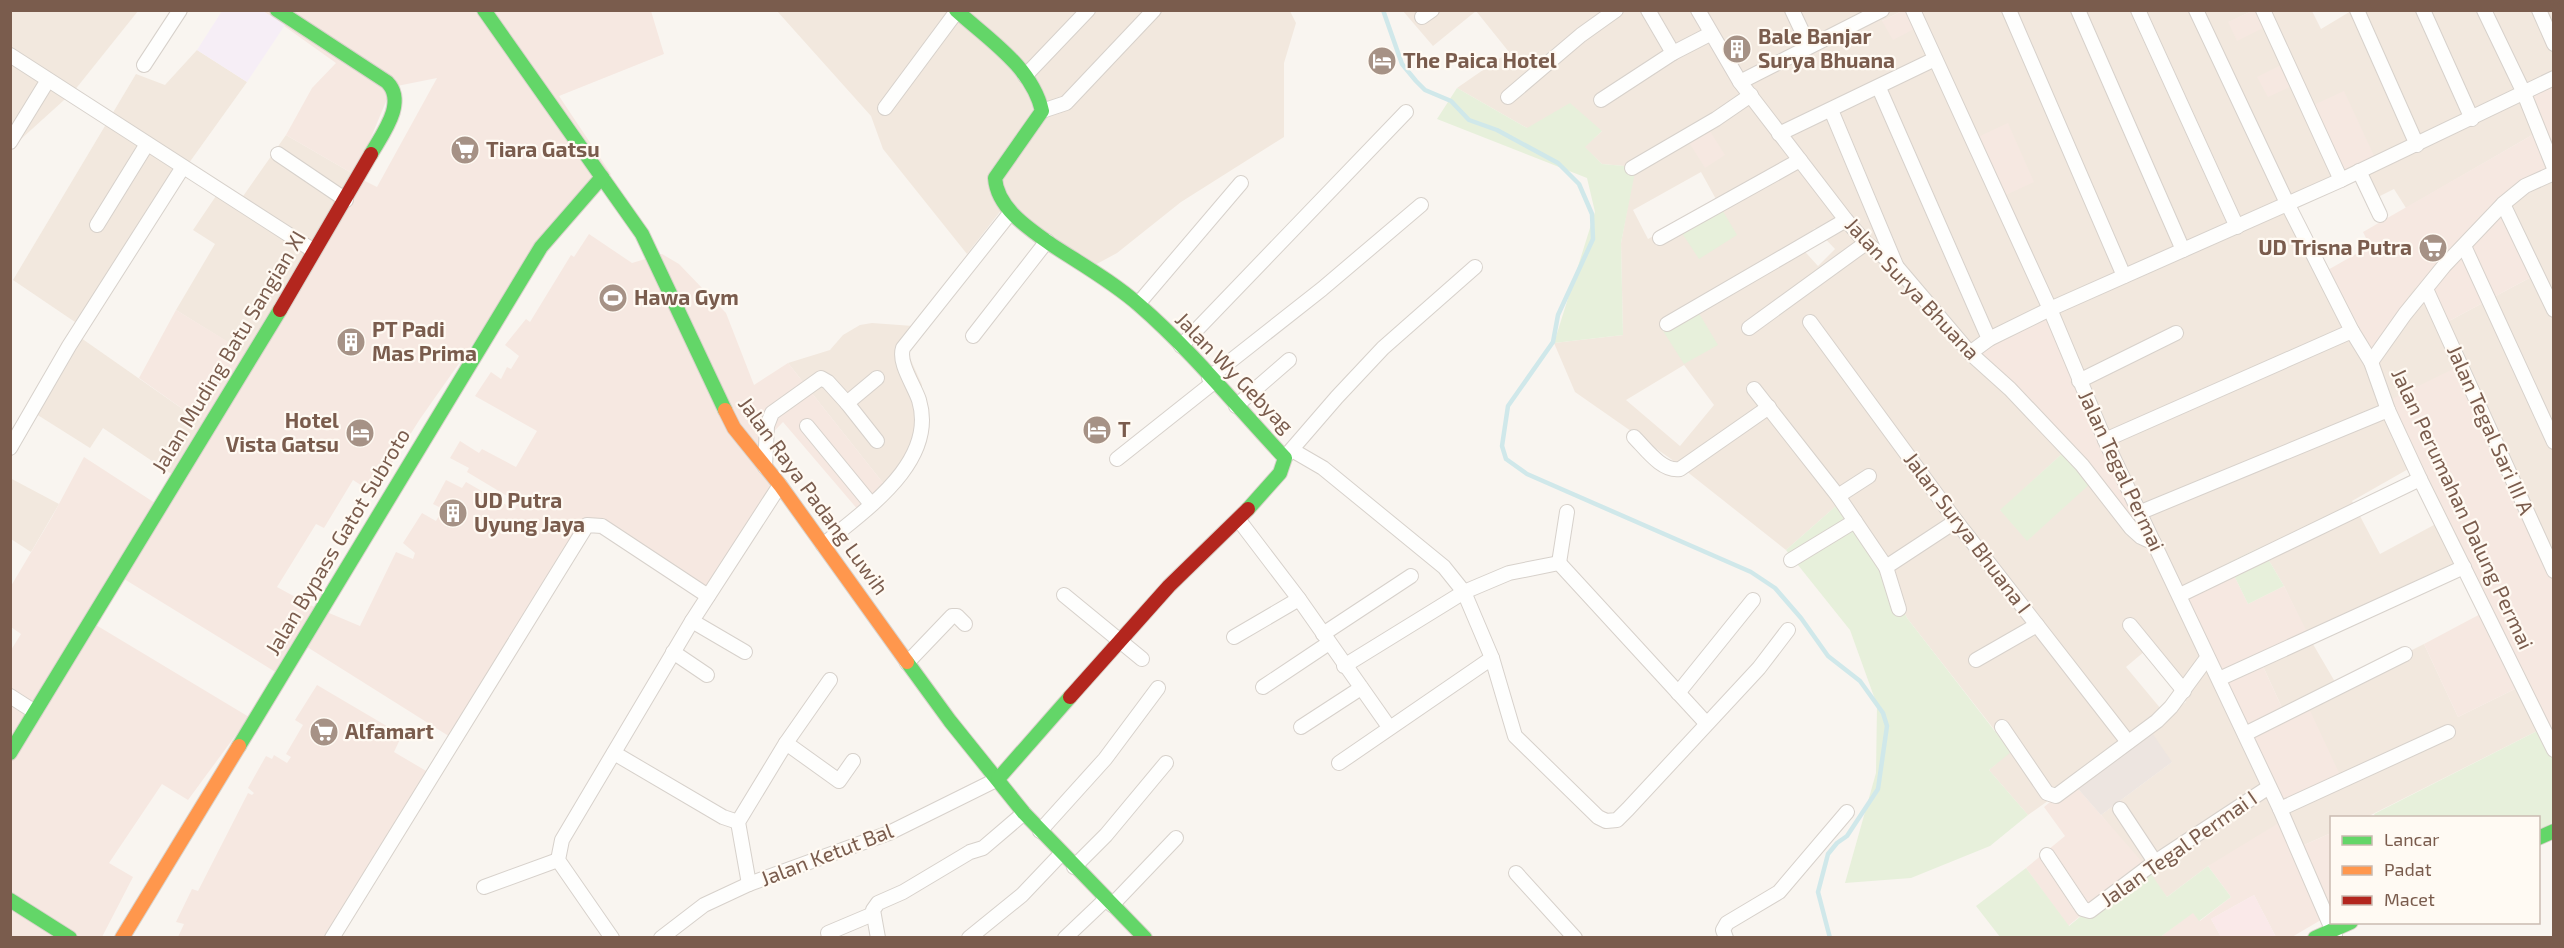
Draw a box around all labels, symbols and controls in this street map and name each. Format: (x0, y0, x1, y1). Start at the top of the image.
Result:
place label: Bale Banjar Surya Bhuana (1758, 23, 1895, 73)
building icon: Bale Banjar Surya Bhuana (1721, 33, 1753, 65)
hotel icon: The Paica Hotel (1366, 45, 1398, 77)
place label: The Paica Hotel (1403, 47, 1557, 72)
supermarket icon: Tiara Gatsu (449, 134, 481, 166)
place label: Tiara Gatsu (486, 136, 600, 161)
street label: Jalan Surya Bhuana (1841, 212, 1985, 364)
street label: Jalan Muding Batu Sangian XI (145, 226, 310, 477)
supermarket icon: UD Trisna Putra (2417, 232, 2449, 264)
place label: UD Trisna Putra (2258, 234, 2412, 259)
sports icon: Hawa Gym (597, 282, 629, 314)
place label: Hawa Gym (634, 284, 739, 310)
street label: Jalan Wy Gebyag (1171, 306, 1299, 438)
place label: PT Padi Mas Prima (372, 316, 477, 365)
building icon: PT Padi Mas Prima (335, 326, 367, 358)
street label: Jalan Tegal Sari III A (2443, 341, 2540, 518)
street label: Jalan Perumahan Dalung Permai (2387, 364, 2540, 653)
street label: Jalan Tegal Permai (2074, 386, 2171, 555)
street label: Jalan Raya Padang Luwih (734, 391, 894, 599)
place label: Hotel Vista Gatsu (226, 407, 339, 456)
hotel icon: T (1081, 414, 1113, 446)
place label: T (1118, 416, 1131, 441)
hotel icon: Hotel Vista Gatsu (344, 417, 376, 449)
street label: Jalan Bypass Gatot Subroto (259, 423, 414, 659)
street label: Jalan Surya Bhuana I (1899, 447, 2037, 618)
place label: UD Putra Uyung Jaya (474, 487, 585, 537)
building icon: UD Putra Uyung Jaya (437, 497, 469, 529)
supermarket icon: Alfamart (308, 716, 340, 748)
place label: Alfamart (345, 718, 434, 743)
street label: Jalan Tegal Permai I (2095, 785, 2261, 911)
legend (2330, 816, 2540, 924)
street label: Jalan Ketut Bal (757, 817, 897, 890)
text: Lancar (2384, 828, 2440, 850)
text: Padat (2384, 858, 2432, 880)
text: Macet (2384, 888, 2435, 910)

